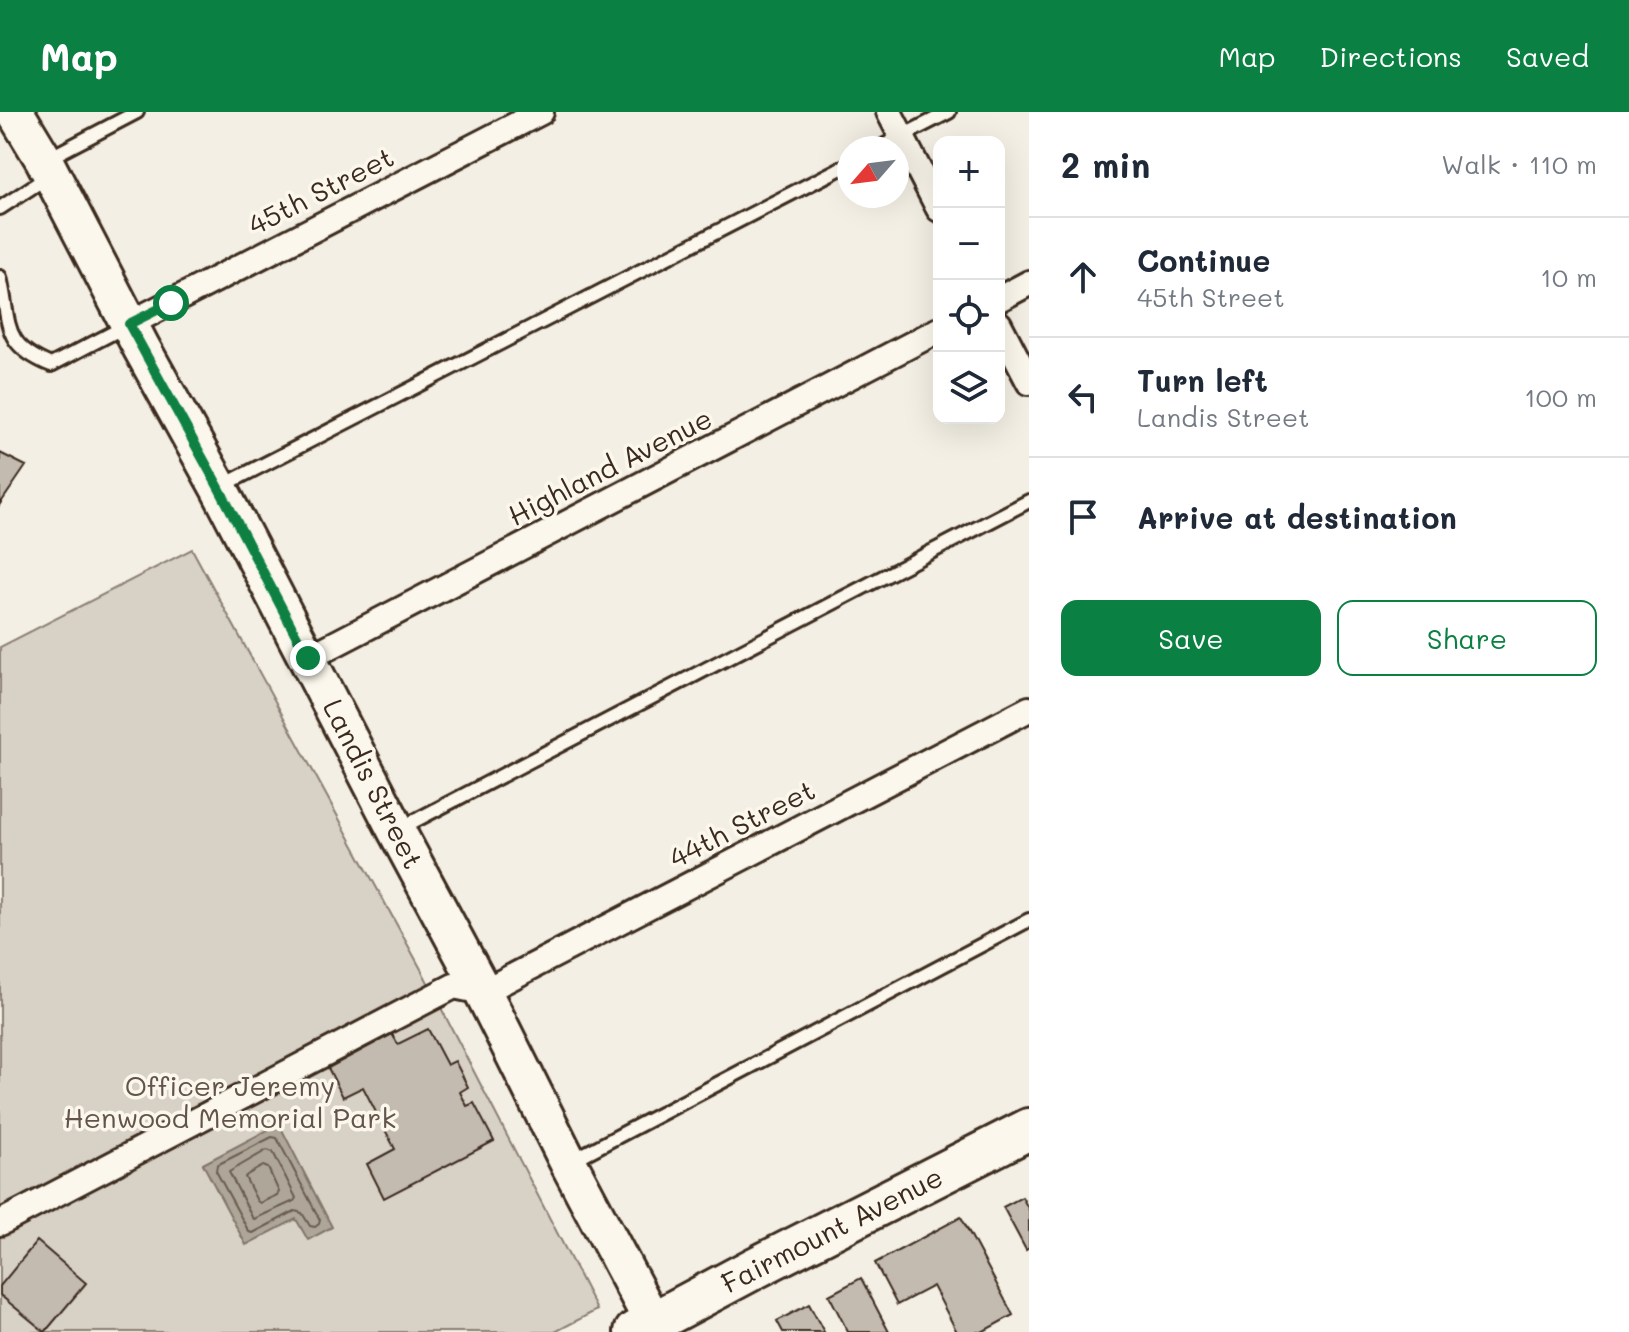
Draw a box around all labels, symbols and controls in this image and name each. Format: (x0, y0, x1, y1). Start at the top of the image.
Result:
text: Map (40, 31, 118, 81)
text: Map (1219, 38, 1276, 74)
text: Directions (1320, 38, 1462, 74)
text: Saved (1506, 38, 1589, 74)
north arrow (837, 136, 909, 208)
map controls (933, 136, 1005, 424)
button: + (933, 136, 1005, 208)
street label: 45th Street (242, 138, 400, 242)
text: 2 min (1061, 142, 1150, 187)
text: Walk · 110 m (1441, 147, 1597, 181)
button: − (933, 208, 1005, 280)
text: Continue (1137, 240, 1270, 280)
icon: ahead (1061, 255, 1105, 299)
text: 10 m (1540, 260, 1597, 294)
button: locate (933, 280, 1005, 352)
text: 45th Street (1137, 280, 1285, 314)
route start (153, 285, 189, 321)
button: layers (933, 352, 1005, 424)
text: Turn left (1137, 360, 1268, 400)
icon: left (1061, 375, 1105, 419)
text: 100 m (1524, 380, 1597, 414)
street label: Highland Avenue (502, 399, 718, 533)
text: Landis Street (1137, 400, 1309, 434)
icon: arrive (1061, 495, 1105, 539)
text: Arrive at destination (1137, 497, 1457, 537)
button: Save (1061, 600, 1321, 676)
button: Share (1337, 600, 1597, 676)
route end (290, 640, 326, 676)
street label: Landis Street (316, 693, 432, 874)
street label: 44th Street (663, 771, 821, 875)
park label: Officer Jeremy Henwood Memorial Park (64, 1067, 396, 1135)
street label: Fairmount Avenue (715, 1158, 948, 1300)

